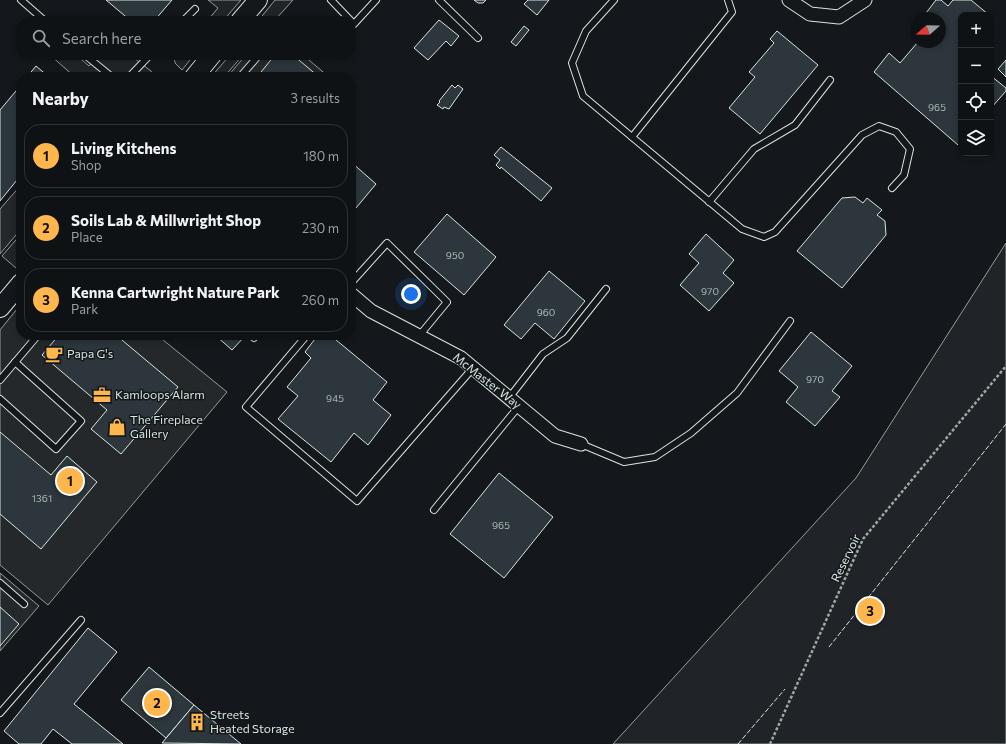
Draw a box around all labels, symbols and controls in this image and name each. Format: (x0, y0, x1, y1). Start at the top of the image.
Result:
north arrow (910, 12, 946, 48)
map controls (958, 12, 994, 156)
button: + (958, 12, 994, 48)
search box (16, 16, 356, 60)
icon: search (30, 27, 52, 49)
text: Search here (62, 29, 141, 47)
button: − (958, 48, 994, 84)
button: locate (958, 84, 994, 120)
text: Nearby (32, 88, 89, 109)
text: 3 results (291, 90, 340, 106)
house number: 965 (928, 101, 946, 113)
button: layers (958, 120, 994, 156)
text: Living Kitchens (71, 139, 176, 157)
text: 1 (43, 148, 49, 164)
text: 180 m (303, 148, 339, 164)
text: Shop (71, 157, 102, 173)
text: Soils Lab & Millwright Shop (71, 211, 261, 229)
text: 2 (42, 220, 50, 236)
text: 230 m (302, 220, 339, 236)
text: Place (71, 229, 103, 245)
house number: 950 (446, 249, 464, 261)
text: Kenna Cartwright Nature Park (71, 283, 280, 301)
your location (401, 284, 421, 304)
house number: 970 (701, 285, 719, 297)
text: 3 (42, 292, 50, 308)
text: 260 m (302, 292, 339, 308)
text: Park (71, 301, 98, 317)
house number: 960 (537, 306, 555, 318)
cafe icon: Papa G's (44, 344, 64, 364)
place label: Papa G's (67, 346, 113, 360)
street label: McMaster Way (451, 349, 525, 411)
house number: 970 (806, 373, 824, 385)
office icon: Kamloops Alarm (92, 385, 112, 405)
place label: Kamloops Alarm (115, 387, 205, 401)
house number: 945 (326, 392, 344, 404)
place label: The Fireplace Gallery (130, 412, 203, 440)
shop icon: The Fireplace Gallery (107, 417, 127, 437)
pin: 1 (57, 466, 83, 496)
house number: 1361 (32, 492, 52, 504)
house number: 965 (492, 519, 510, 531)
street label: Reservoir (828, 531, 863, 584)
pin: 3 (857, 596, 883, 626)
pin: 2 (144, 688, 170, 718)
place label: Streets Heated Storage (210, 707, 295, 735)
building icon: Streets Heated Storage (187, 712, 207, 732)

